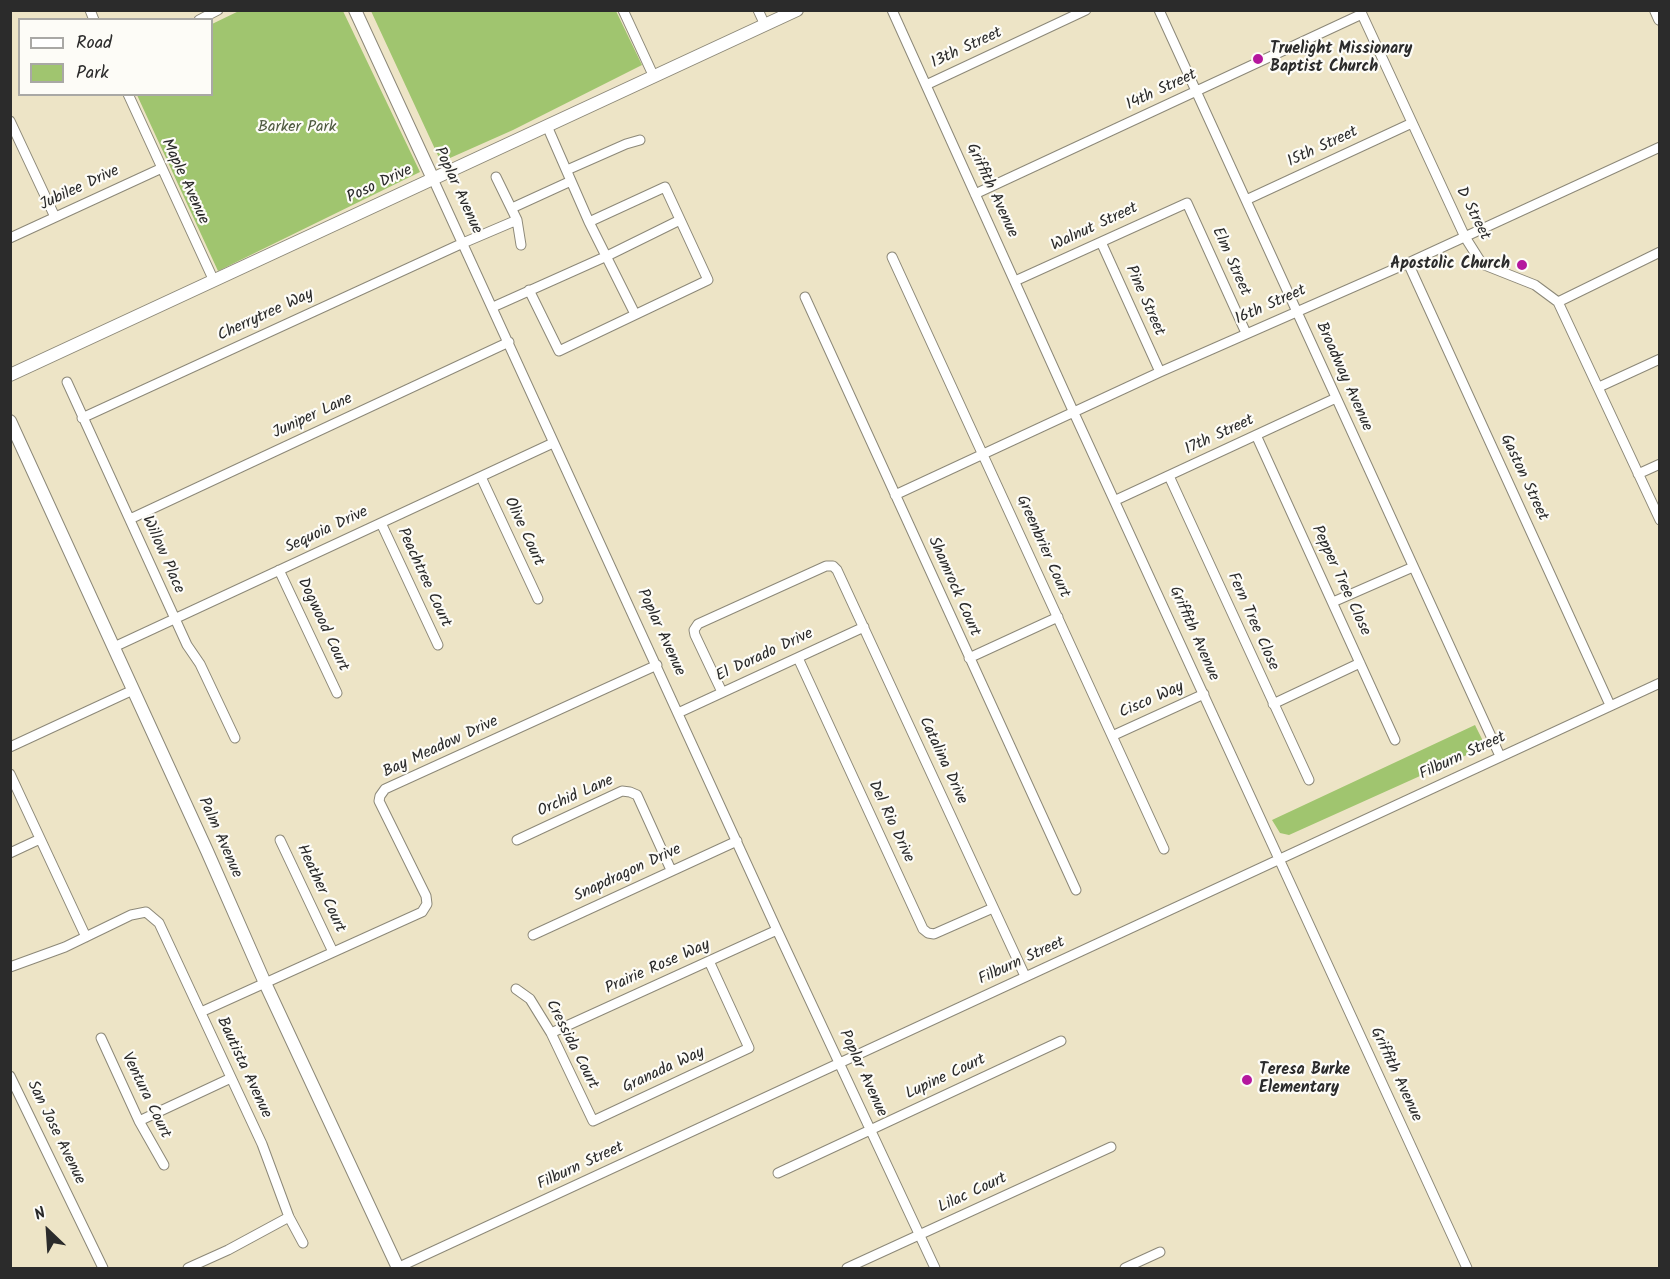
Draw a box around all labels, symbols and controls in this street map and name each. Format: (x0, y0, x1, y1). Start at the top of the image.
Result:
legend (18, 18, 213, 96)
street label: 13th Street (929, 24, 1005, 74)
text: Road (76, 29, 112, 58)
place label: Truelight Missionary Baptist Church (1270, 40, 1412, 78)
marker: Truelight Missionary Baptist Church (1251, 52, 1265, 66)
text: Park (76, 59, 109, 88)
street label: 14th Street (1124, 66, 1200, 116)
park label: Barker Park (258, 118, 336, 138)
street label: 15th Street (1285, 123, 1361, 173)
street label: Maple Avenue (156, 136, 212, 228)
street label: Griffith Avenue (961, 141, 1021, 241)
street label: Poplar Avenue (428, 144, 486, 238)
street label: Jubilee Drive (37, 162, 123, 216)
street label: Poso Drive (344, 162, 416, 208)
street label: D Street (1450, 184, 1494, 244)
street label: Walnut Street (1049, 200, 1141, 256)
street label: Elm Street (1206, 225, 1254, 299)
place label: Apostolic Church (1390, 255, 1510, 275)
marker: Apostolic Church (1515, 258, 1529, 272)
street label: Pine Street (1120, 263, 1168, 339)
street label: 16th Street (1233, 282, 1309, 330)
street label: Cherrytree Way (215, 285, 317, 347)
street label: Broadway Avenue (1310, 319, 1376, 435)
street label: Juniper Lane (270, 390, 356, 444)
street label: 17th Street (1182, 412, 1258, 460)
street label: Gaston Street (1495, 432, 1551, 524)
street label: Greenbrier Court (1011, 493, 1073, 601)
street label: Olive Court (499, 494, 547, 570)
street label: Sequoia Drive (282, 503, 372, 559)
street label: Willow Place (136, 513, 188, 597)
street label: Pepper Tree Close (1306, 523, 1374, 639)
street label: Peachtree Court (392, 525, 454, 631)
street label: Shamrock Court (922, 534, 984, 640)
street label: Fern Tree Close (1222, 570, 1282, 674)
street label: Dogwood Court (292, 575, 352, 675)
street label: Griffith Avenue (1164, 584, 1222, 684)
street label: Poplar Avenue (631, 586, 689, 680)
street label: El Dorado Drive (713, 625, 817, 687)
street label: Cisco Way (1117, 678, 1187, 724)
street label: Bay Meadow Drive (380, 713, 502, 783)
street label: Catalina Drive (913, 714, 971, 808)
street label: Filburn Street (1417, 729, 1509, 785)
street label: Orchid Lane (535, 772, 617, 822)
street label: Del Rio Drive (863, 778, 917, 866)
street label: Palm Avenue (193, 795, 245, 881)
street label: Snapdragon Drive (571, 841, 685, 907)
street label: Heather Court (291, 842, 349, 936)
street label: Filburn Street (976, 934, 1068, 990)
street label: Prairie Rose Way (603, 936, 713, 1000)
street label: Cressida Court (540, 997, 602, 1093)
street label: Bautista Avenue (211, 1014, 275, 1122)
street label: Griffith Avenue (1365, 1025, 1425, 1125)
street label: Poplar Avenue (833, 1027, 891, 1121)
street label: Granada Way (620, 1044, 708, 1098)
street label: Ventura Court (116, 1050, 174, 1142)
street label: Lupine Court (903, 1051, 989, 1105)
place label: Teresa Burke Elementary (1259, 1061, 1350, 1099)
marker: Teresa Burke Elementary (1240, 1073, 1254, 1087)
street label: San Jose Avenue (22, 1078, 88, 1188)
street label: Filburn Street (535, 1139, 627, 1195)
street label: Lilac Court (936, 1170, 1010, 1218)
north arrow (18, 1201, 78, 1261)
text: N (30, 1201, 50, 1228)

